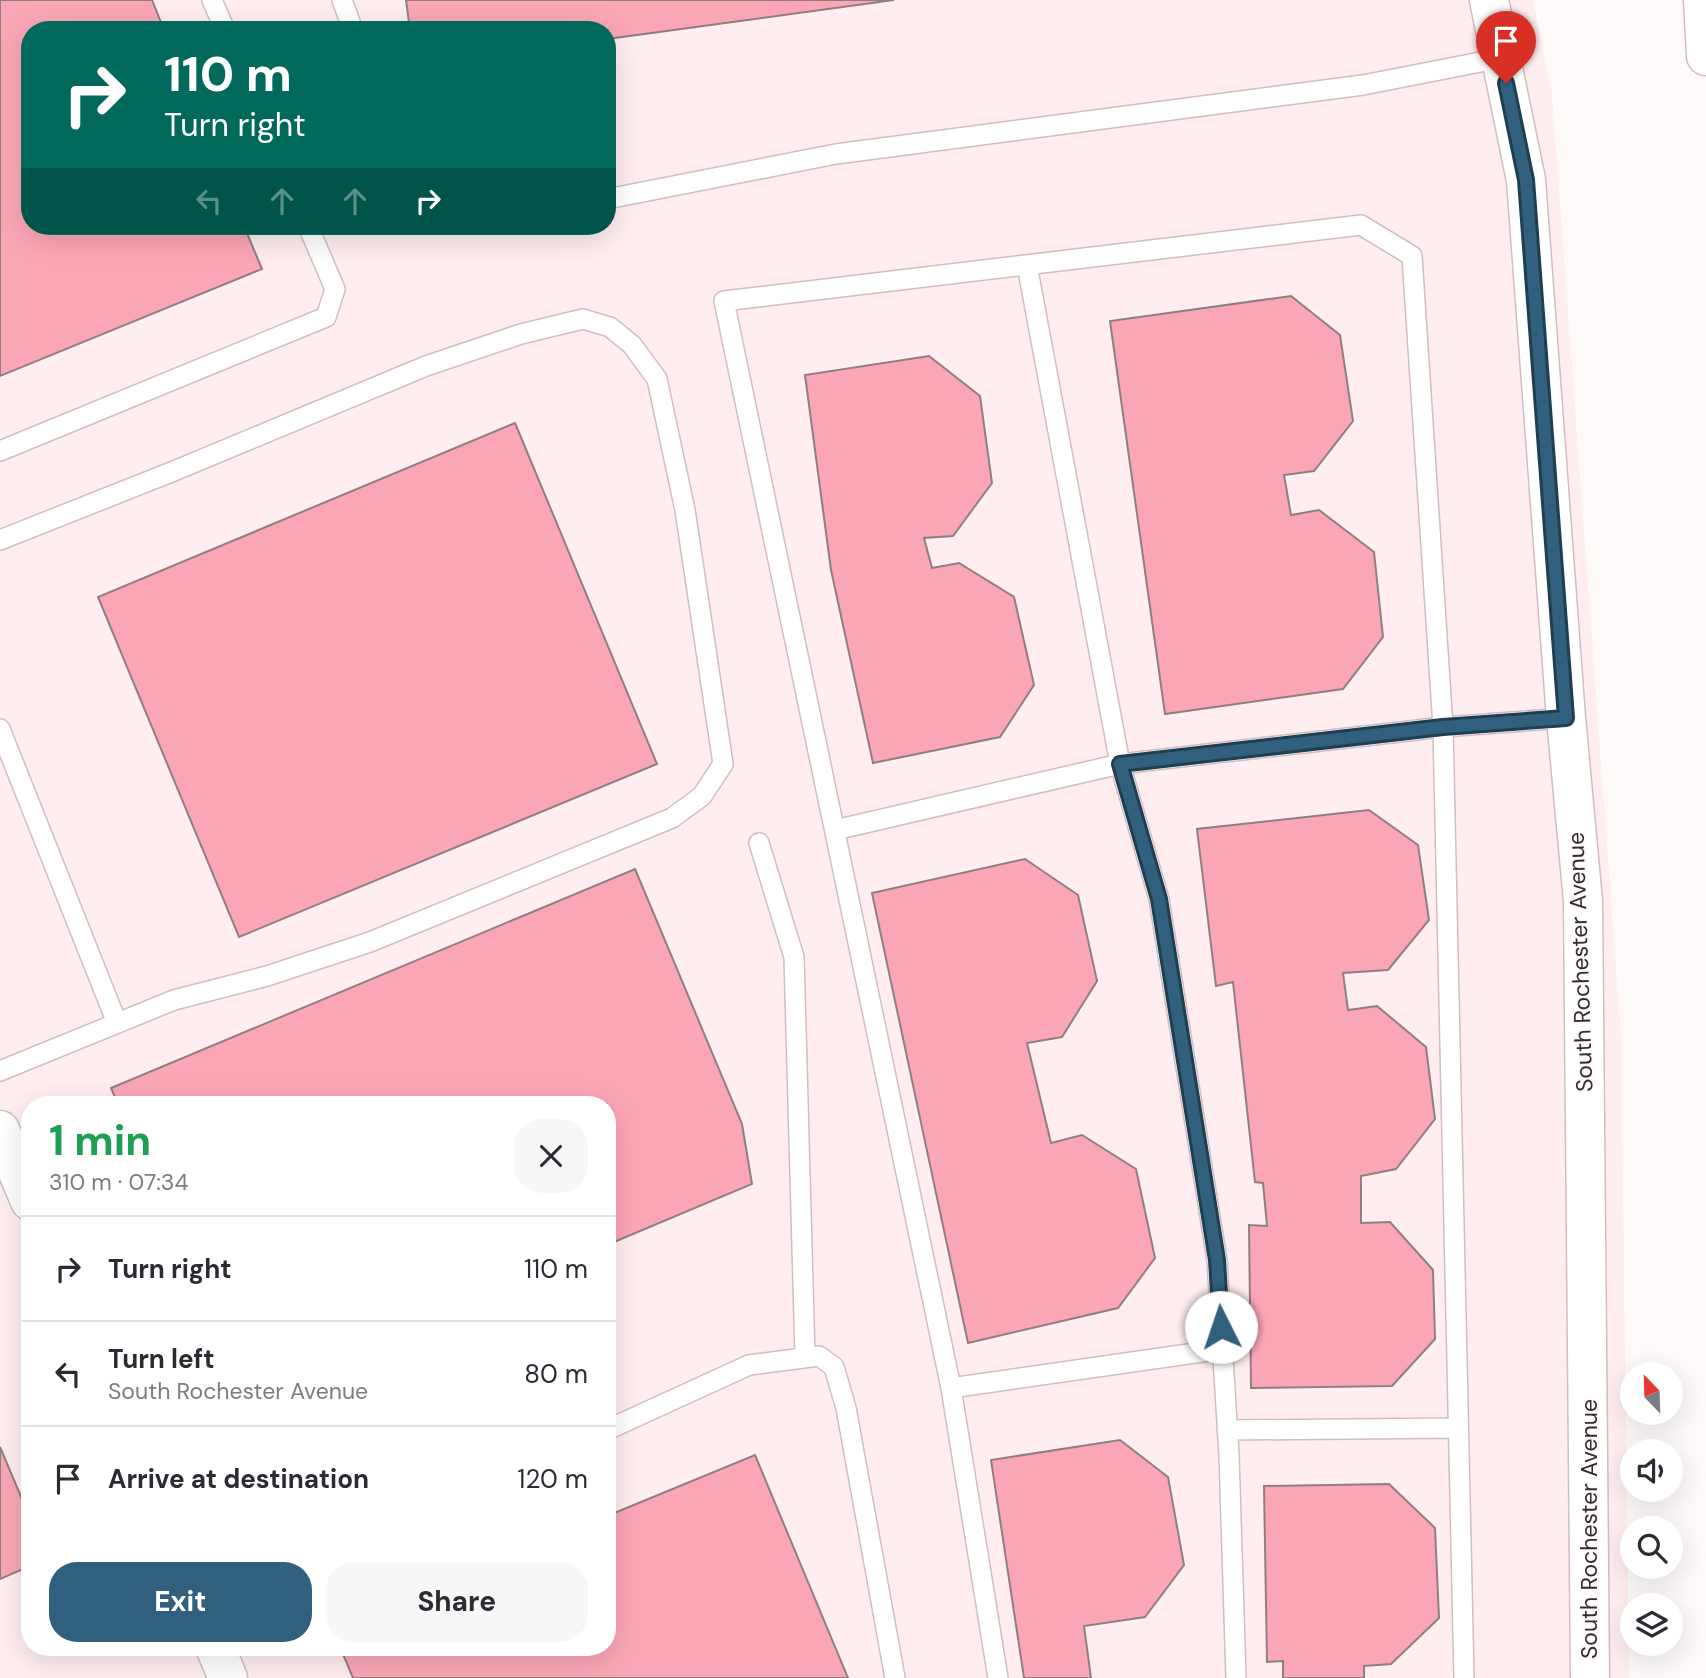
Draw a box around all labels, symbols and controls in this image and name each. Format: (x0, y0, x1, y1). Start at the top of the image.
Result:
pin (1476, 11, 1536, 83)
icon: arrive (1487, 22, 1525, 60)
text: 110 m (164, 42, 292, 106)
icon: right (49, 49, 140, 140)
text: Turn right (164, 104, 306, 146)
icon: left (190, 182, 228, 220)
icon: ahead (263, 182, 301, 220)
icon: ahead (336, 182, 374, 220)
icon: right (409, 182, 447, 220)
street label: South Rochester Avenue (1560, 831, 1600, 1093)
text: 1 min (49, 1113, 151, 1168)
button: close (514, 1119, 588, 1193)
text: 310 m · 07:34 (49, 1167, 188, 1197)
icon: right (49, 1250, 87, 1288)
text: Turn right (108, 1252, 232, 1286)
text: 110 m (524, 1252, 588, 1286)
position arrow (1184, 1290, 1258, 1364)
text: Turn left (108, 1342, 215, 1376)
icon: left (49, 1355, 87, 1393)
text: 80 m (524, 1357, 588, 1391)
north arrow (1620, 1362, 1684, 1424)
map controls (1620, 1362, 1683, 1656)
text: South Rochester Avenue (108, 1376, 368, 1406)
street label: South Rochester Avenue (1574, 1399, 1604, 1659)
button: sound (1620, 1439, 1683, 1502)
icon: arrive (49, 1460, 87, 1498)
text: Arrive at destination (108, 1462, 369, 1496)
text: 120 m (517, 1462, 588, 1496)
button: search (1620, 1516, 1683, 1579)
button: Exit (49, 1562, 312, 1642)
button: Share (326, 1562, 588, 1642)
button: layers (1620, 1593, 1683, 1656)

